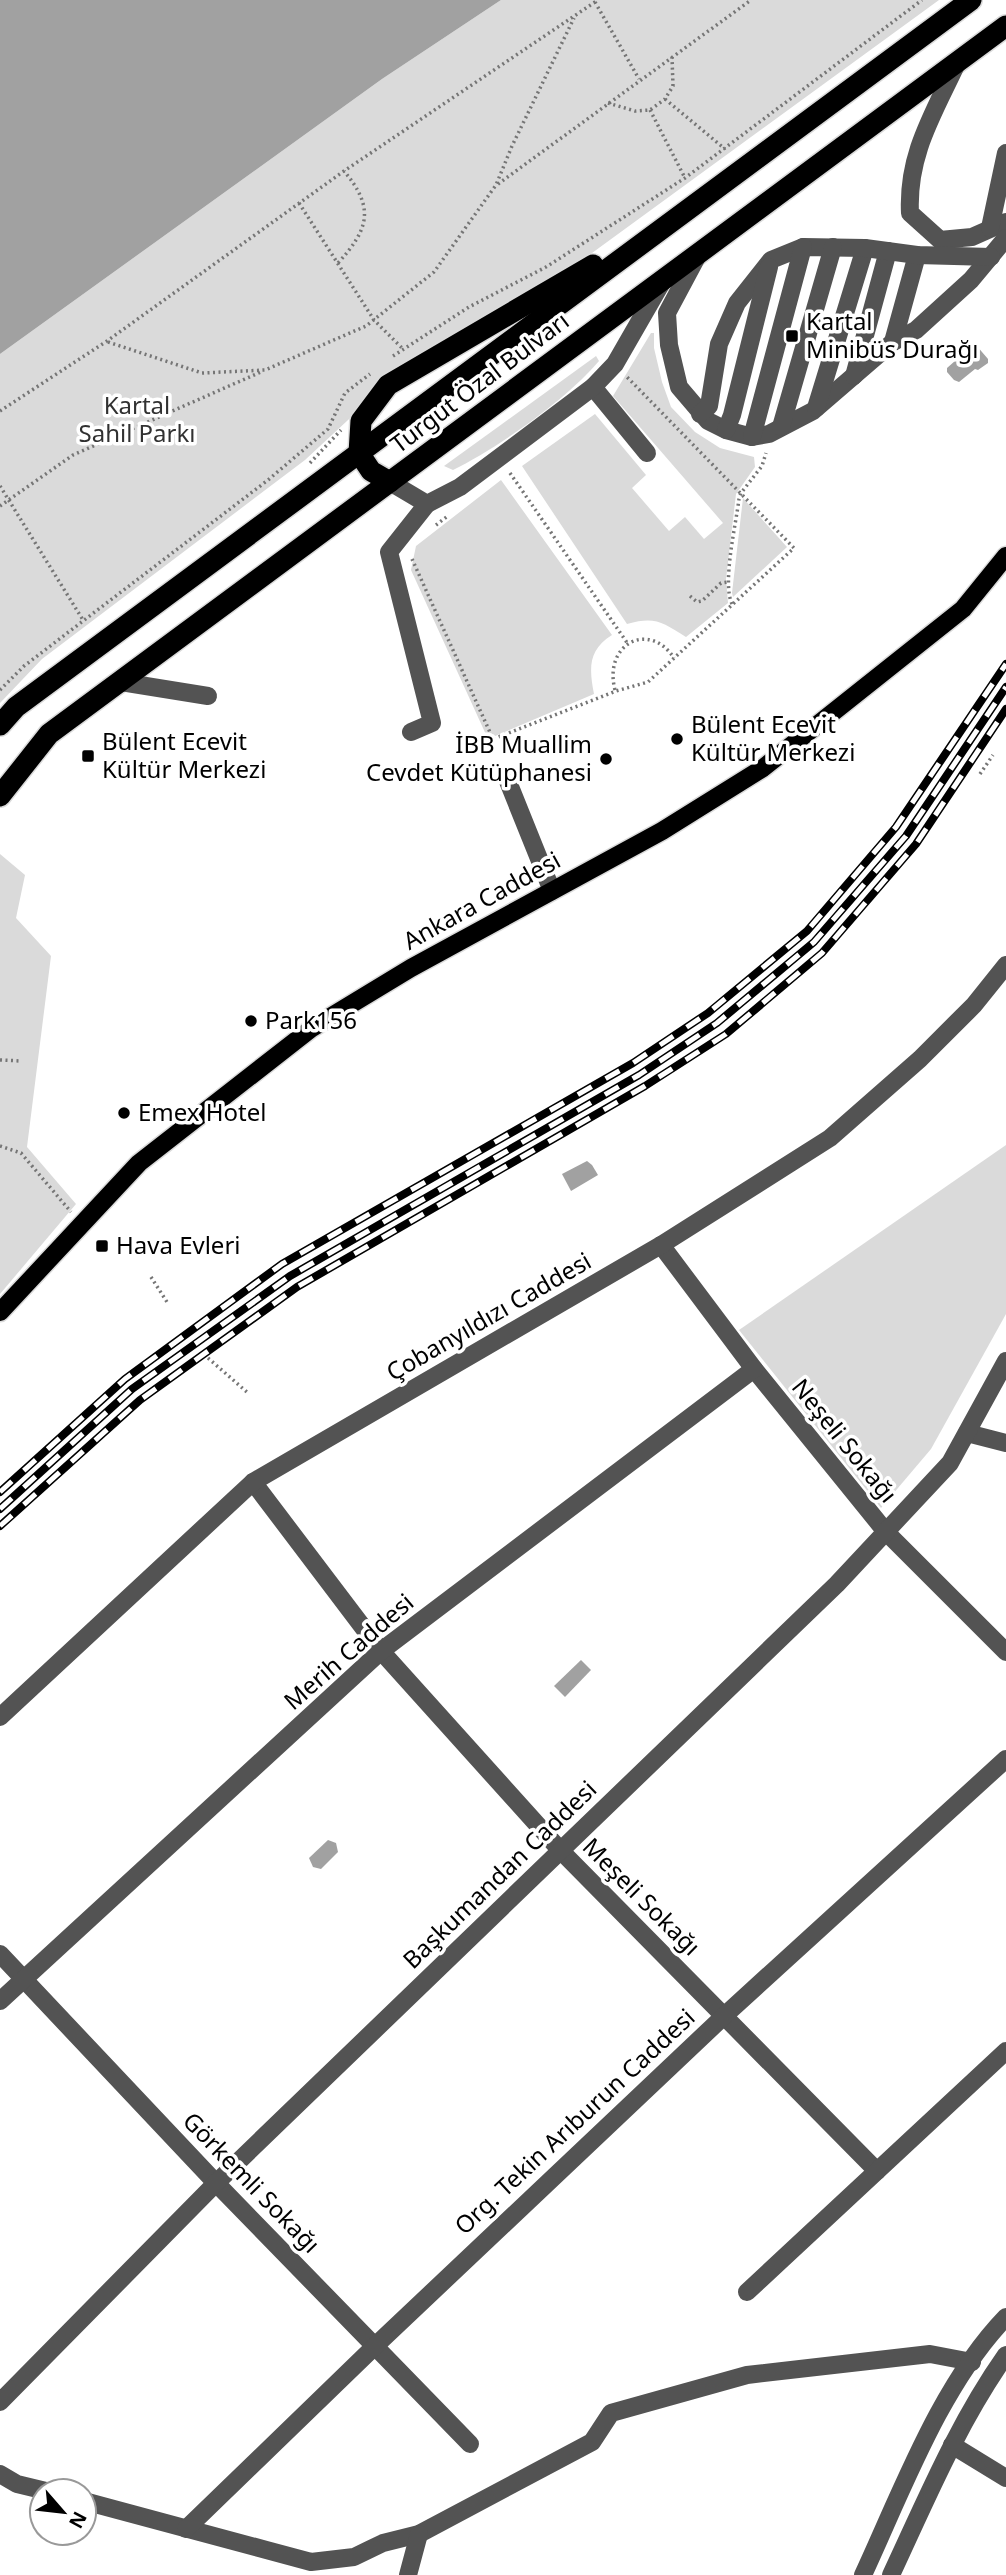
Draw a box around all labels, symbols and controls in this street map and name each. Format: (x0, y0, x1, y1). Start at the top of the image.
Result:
street label: Turgut Özal Bulvarı (383, 304, 575, 460)
place label: Kartal Minibüs Durağı (806, 304, 979, 365)
marker: Kartal Minibüs Durağı (784, 328, 800, 344)
park label: Kartal Sahil Parkı (79, 388, 196, 449)
place label: Bülent Ecevit Kültür Merkezi (691, 707, 855, 768)
place label: Bülent Ecevi̇t Kültür Merkezi̇ (102, 724, 266, 785)
place label: İBB Muallim Cevdet Kütüphanesi (366, 727, 592, 788)
marker: Bülent Ecevit Kültür Merkezi (669, 731, 685, 747)
marker: Bülent Ecevi̇t Kültür Merkezi̇ (80, 748, 96, 764)
marker: İBB Muallim Cevdet Kütüphanesi (598, 751, 614, 767)
street label: Ankara Caddesi (397, 843, 566, 957)
place label: Park156 (265, 1003, 357, 1036)
marker: Park156 (243, 1013, 259, 1029)
place label: Emex Hotel (138, 1095, 266, 1128)
marker: Emex Hotel (116, 1105, 132, 1121)
place label: Hava Evleri (116, 1228, 241, 1261)
marker: Hava Evleri (94, 1238, 110, 1254)
street label: Çobanyıldızı Caddesi (380, 1244, 597, 1388)
street label: Neşeli Sokağı (785, 1371, 905, 1509)
street label: Merih Caddesi (276, 1585, 420, 1716)
street label: Başkumandan Caddesi (395, 1773, 603, 1975)
street label: Meşeli Sokağı (576, 1830, 708, 1962)
street label: Org. Tekin Arıburun Caddesi (447, 2001, 701, 2241)
street label: Görkemli Sokağı (176, 2104, 328, 2260)
north arrow (28, 2477, 98, 2547)
text: N (63, 2507, 93, 2533)

